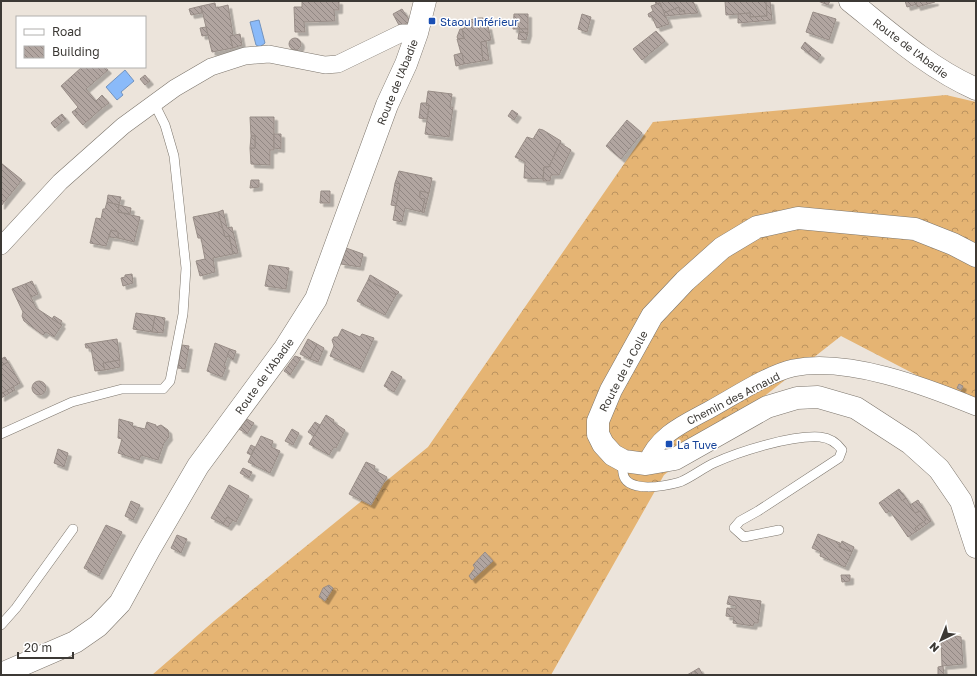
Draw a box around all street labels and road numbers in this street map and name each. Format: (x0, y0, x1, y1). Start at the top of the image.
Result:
street label: Route de l'Abadie (871, 15, 951, 81)
street label: Route de l'Abadie (374, 37, 420, 127)
street label: Route de la Colle (596, 328, 650, 414)
street label: Route de l'Abadie (232, 335, 296, 417)
street label: Chemin des Arnaud (684, 369, 782, 427)

